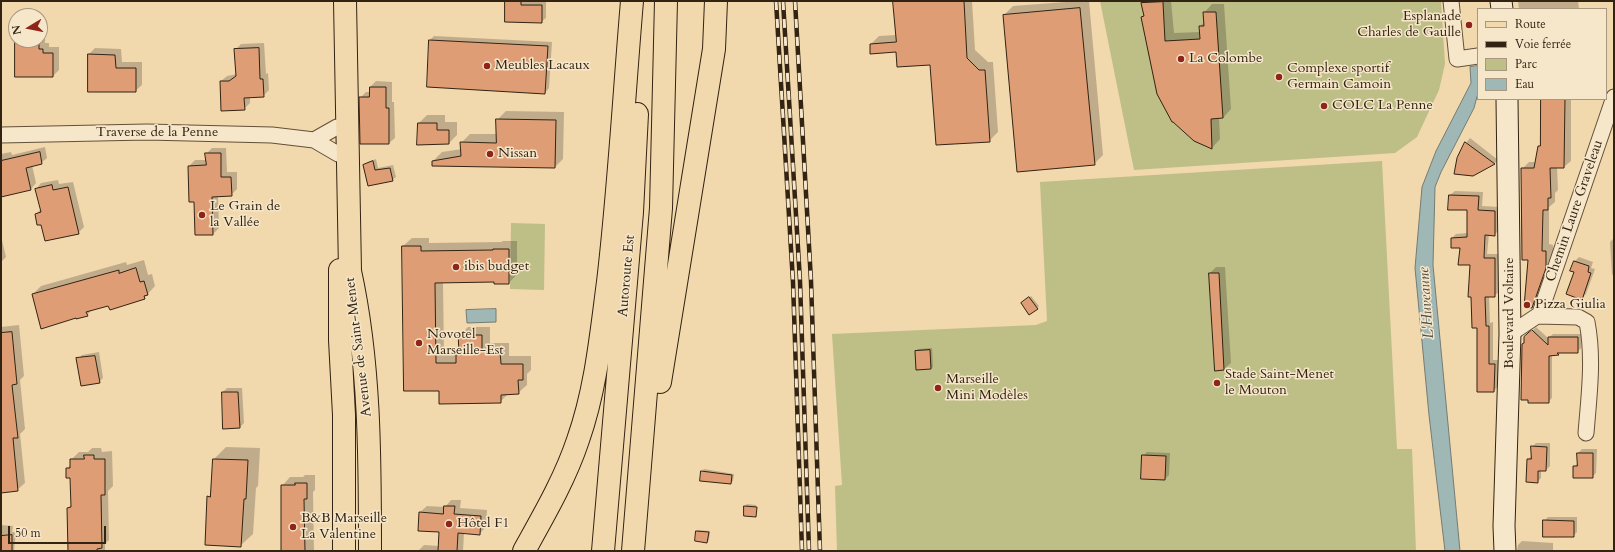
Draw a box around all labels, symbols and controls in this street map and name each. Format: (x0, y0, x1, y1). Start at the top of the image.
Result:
north arrow (8, 8, 48, 48)
legend (1477, 8, 1607, 100)
place label: Esplanade Charles de Gaulle (1357, 9, 1461, 42)
text: Route (1515, 16, 1546, 32)
marker: Esplanade Charles de Gaulle (1464, 20, 1474, 30)
text: N (8, 24, 25, 36)
text: Voie ferrée (1515, 36, 1571, 52)
place label: La Colombe (1189, 51, 1262, 67)
marker: La Colombe (1176, 54, 1186, 64)
text: Parc (1515, 56, 1537, 72)
place label: Meubles Lacaux (495, 58, 590, 74)
marker: Meubles Lacaux (482, 61, 492, 71)
place label: Complexe sportif Germain Camoin (1287, 61, 1391, 94)
marker: Complexe sportif Germain Camoin (1274, 72, 1284, 82)
text: Eau (1515, 76, 1534, 92)
place label: COLC La Penne (1332, 98, 1433, 114)
marker: COLC La Penne (1319, 101, 1329, 111)
street label: Traverse de la Penne (96, 125, 218, 141)
street label: Chemin Laure Graveleau (1543, 138, 1607, 284)
place label: Nissan (498, 146, 537, 162)
marker: Nissan (485, 149, 495, 159)
place label: Le Grain de la Vallée (210, 199, 280, 232)
marker: Le Grain de la Vallée (197, 210, 207, 220)
street label: Autoroute Est (615, 234, 639, 318)
street label: Boulevard Voltaire (1502, 257, 1518, 369)
place label: ibis budget (464, 259, 529, 275)
marker: ibis budget (451, 262, 461, 272)
water label: L'Huveaune (1416, 267, 1438, 339)
street label: Avenue de Saint-Menet (342, 276, 376, 418)
place label: Pizza Giulia (1535, 297, 1606, 313)
marker: Pizza Giulia (1522, 300, 1532, 310)
place label: Novotel Marseille-Est (427, 327, 504, 360)
marker: Novotel Marseille-Est (414, 338, 424, 348)
place label: Stade Saint-Menet le Mouton (1225, 367, 1334, 400)
place label: Marseille Mini Modèles (946, 372, 1028, 404)
marker: Stade Saint-Menet le Mouton (1212, 378, 1222, 388)
marker: Marseille Mini Modèles (933, 383, 943, 393)
place label: B&B Marseille La Valentine (301, 511, 387, 544)
place label: Hôtel F1 (457, 516, 510, 532)
scale bar (10, 518, 108, 544)
marker: Hôtel F1 (444, 519, 454, 529)
marker: B&B Marseille La Valentine (288, 522, 298, 532)
text: 50 m (15, 525, 41, 541)

